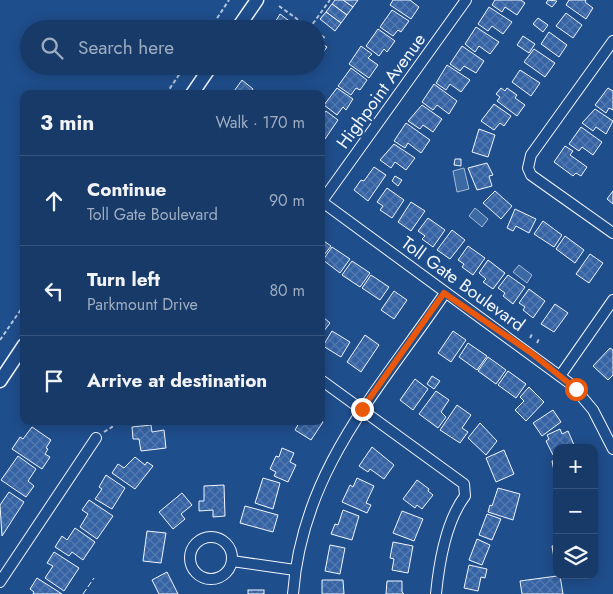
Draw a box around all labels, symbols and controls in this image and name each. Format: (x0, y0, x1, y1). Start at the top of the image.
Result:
search box (20, 20, 325, 75)
street label: Highpoint Avenue (330, 28, 432, 154)
icon: search (38, 34, 66, 62)
text: Search here (78, 34, 174, 61)
text: 3 min (40, 108, 94, 138)
text: Walk · 170 m (215, 111, 305, 134)
text: Continue (87, 176, 166, 203)
icon: ahead (40, 187, 68, 215)
text: 90 m (269, 189, 305, 212)
text: Toll Gate Boulevard (87, 203, 218, 226)
street label: Toll Gate Boulevard (396, 230, 530, 338)
text: Turn left (87, 266, 160, 293)
icon: left (40, 277, 68, 305)
text: 80 m (269, 279, 305, 302)
text: Parkmount Drive (87, 293, 198, 316)
icon: arrive (40, 367, 68, 395)
text: Arrive at destination (87, 367, 267, 394)
route start (565, 378, 588, 401)
route end (351, 398, 374, 421)
map controls (553, 444, 598, 579)
button: + (553, 444, 598, 489)
button: − (553, 489, 598, 534)
button: layers (553, 534, 598, 579)

